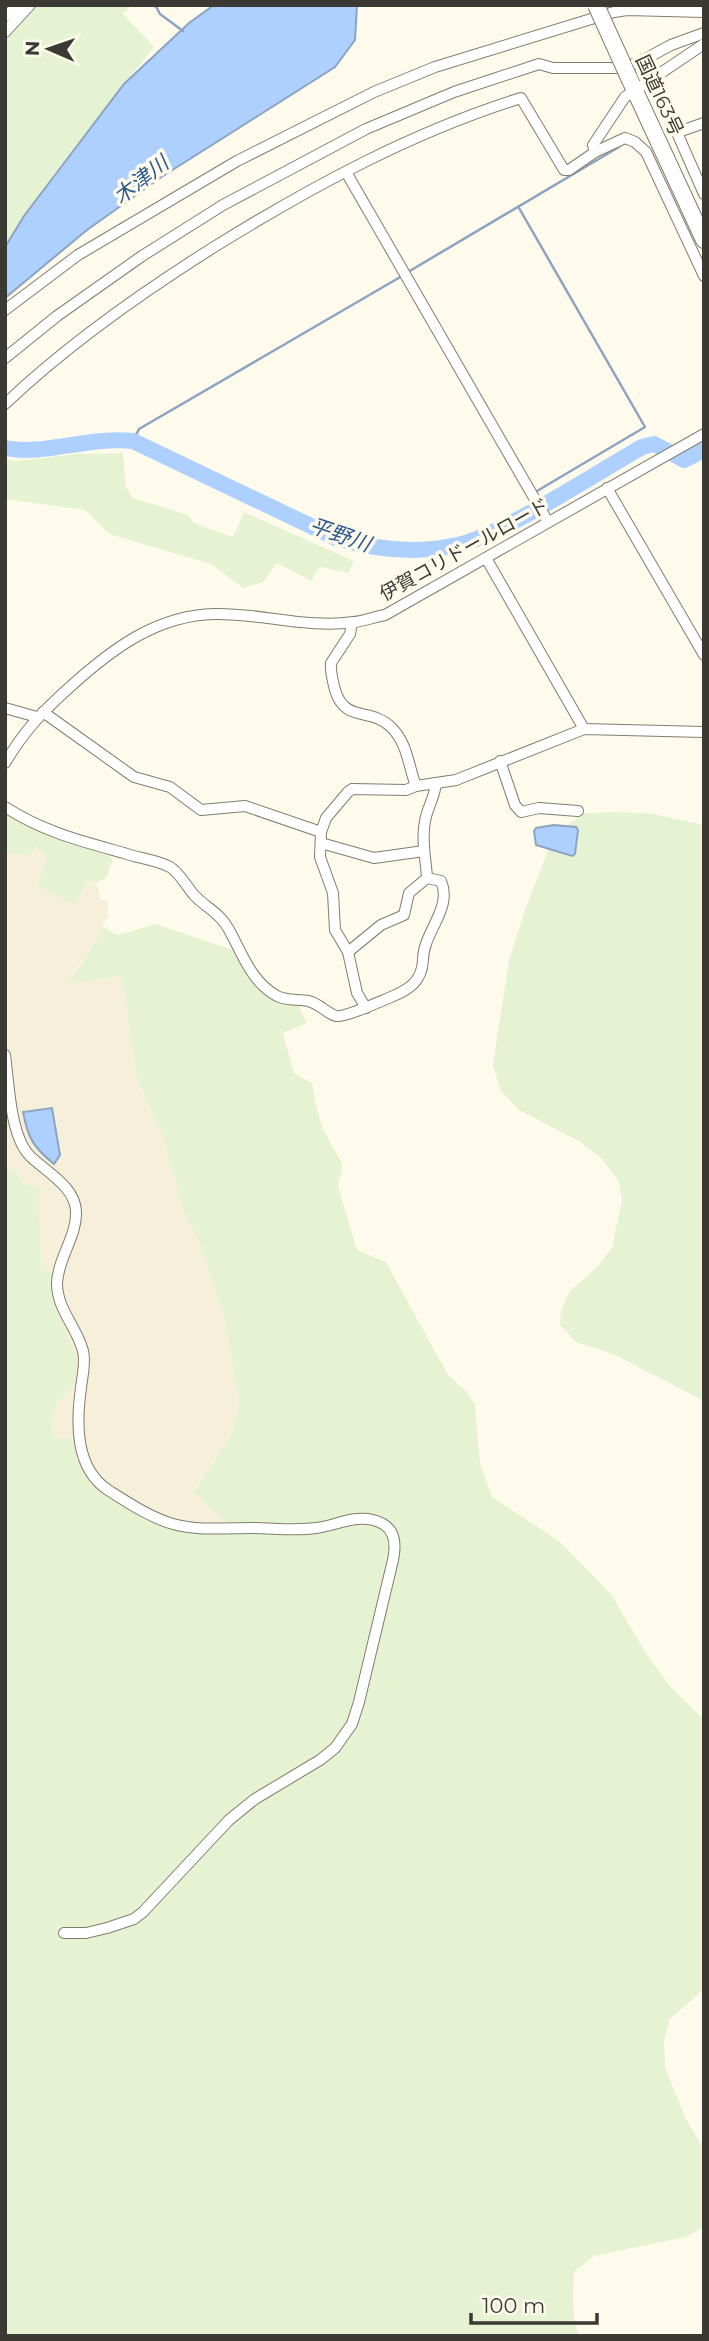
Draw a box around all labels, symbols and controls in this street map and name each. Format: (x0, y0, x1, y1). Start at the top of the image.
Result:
north arrow (14, 14, 84, 84)
text: N (21, 40, 44, 57)
street label: 国道163号 (631, 51, 688, 139)
water label: 木津川 (108, 149, 175, 209)
street label: 伊賀コリドールロード (376, 493, 553, 606)
water label: 平野川 (306, 512, 376, 557)
scale bar (471, 2282, 597, 2326)
text: 100 m (482, 2293, 545, 2318)

